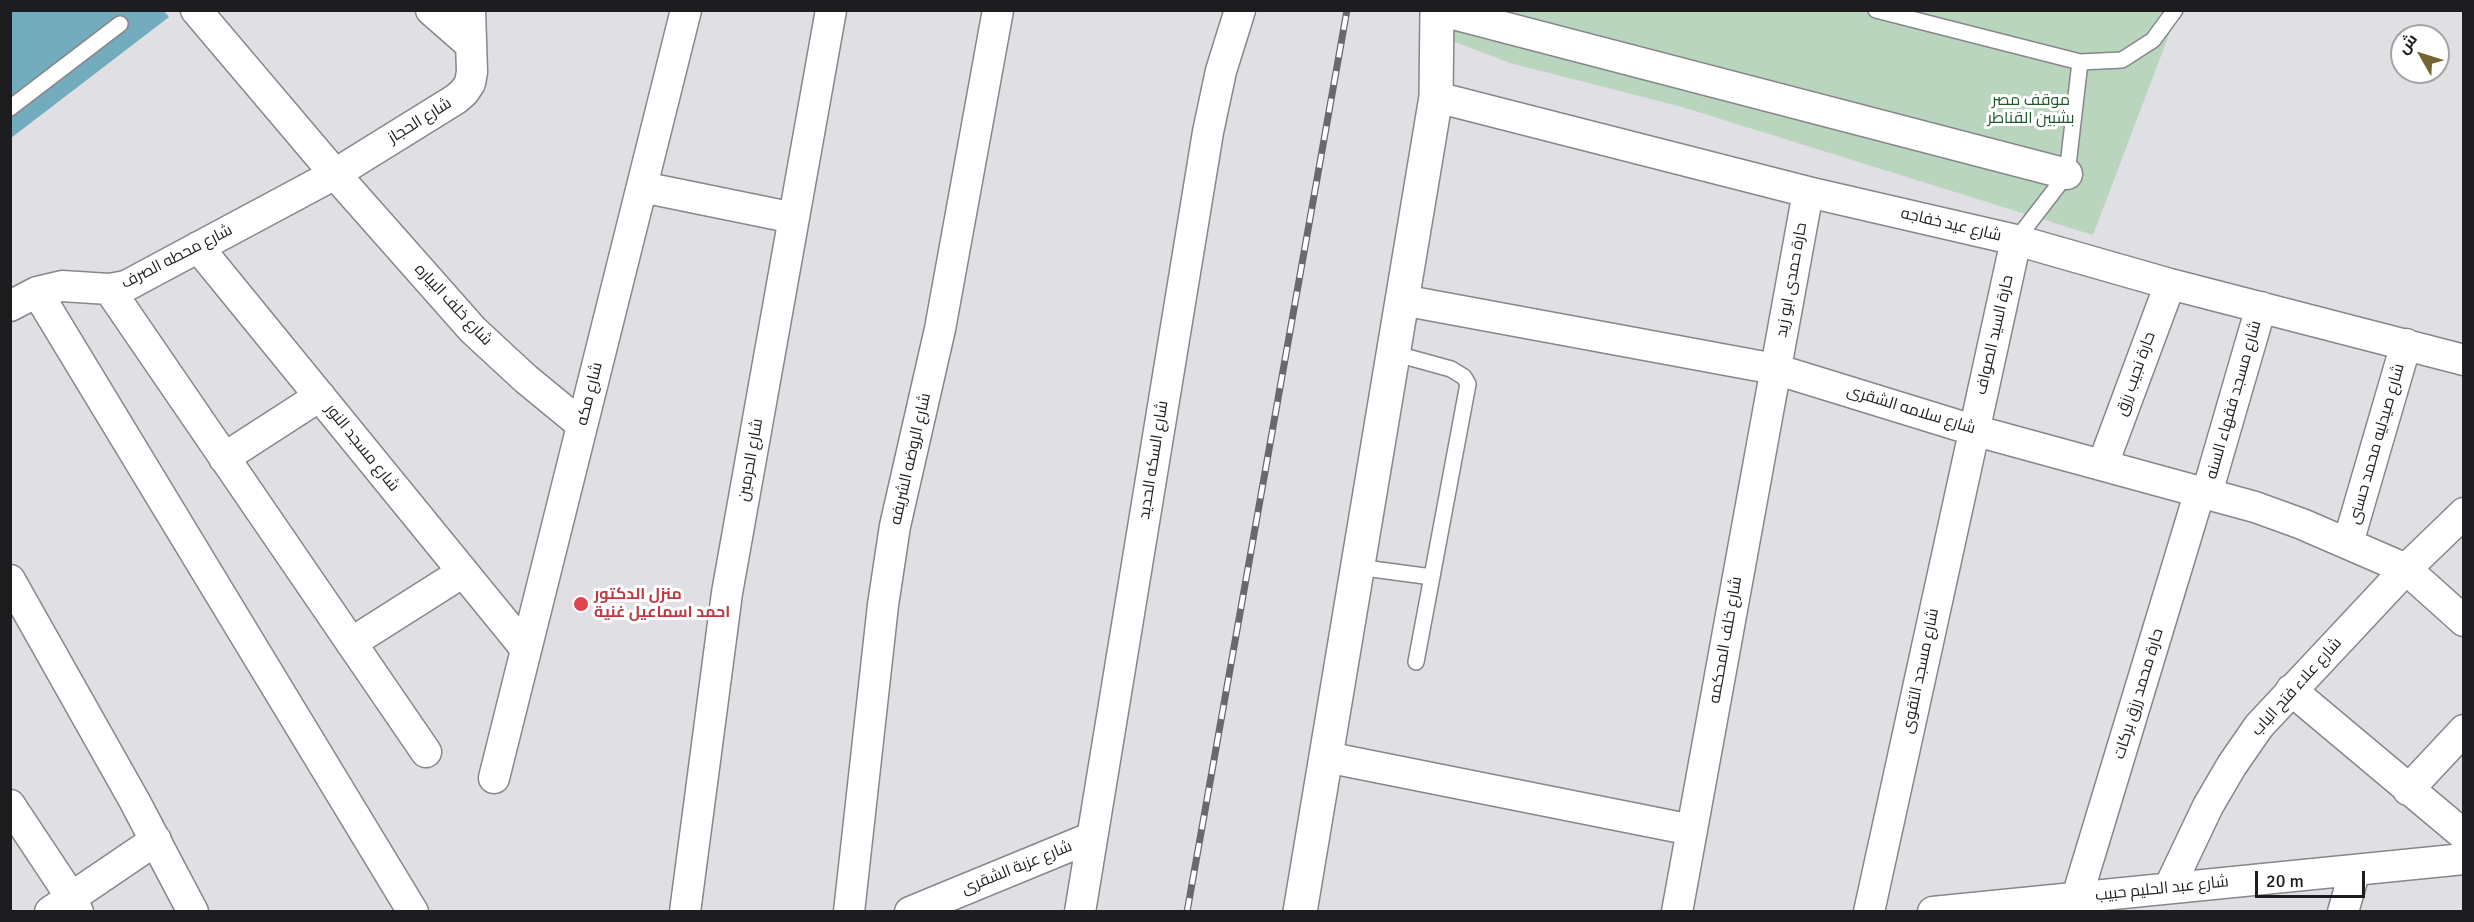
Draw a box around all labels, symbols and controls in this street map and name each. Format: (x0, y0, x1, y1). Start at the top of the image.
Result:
north arrow (2390, 24, 2450, 84)
text: ش (2393, 30, 2422, 58)
park label: موقف مصر بشبين القناطر (1987, 91, 2075, 129)
street label: شارع الحجاز (385, 94, 455, 148)
street label: شارع عيد خفاجه (1899, 204, 2003, 246)
street label: شارع محطه الصرف (118, 221, 236, 293)
street label: حارة حمدى ابو زيد (1772, 221, 1812, 339)
street label: شارع خلف البياره (410, 260, 496, 350)
street label: حارة السيد الصواف (1972, 273, 2018, 397)
street label: شارع مسجد فقهاء السنه (2202, 318, 2266, 482)
street label: حارة نجيب رزق (2112, 329, 2160, 419)
street label: شارع مكه (573, 360, 607, 428)
street label: شارع صيدليه محمد حسنى (2345, 362, 2409, 526)
street label: شارع سلامه الشقرى (1844, 381, 1978, 439)
street label: شارع الروضه الشريفه (887, 391, 935, 527)
street label: شارع السكه الحديد (1135, 399, 1173, 521)
street label: شارع مسجد النور (321, 400, 403, 496)
street label: شارع الحرمين (734, 417, 768, 503)
street label: شارع خلف المحكمه (1705, 575, 1747, 705)
place label: منزل الدكتور احمد اسماعيل غنية (594, 585, 730, 623)
marker: منزل الدكتور احمد اسماعيل غنية (572, 595, 590, 613)
street label: شارع مسجد التقوى (1898, 607, 1944, 735)
street label: حارة محمد رزق بركات (2110, 626, 2168, 762)
street label: شارع علاء فتح الباب (2248, 634, 2346, 740)
street label: شارع عزبة الشقرى (959, 837, 1075, 899)
scale bar (2258, 859, 2368, 897)
text: 20 m (2266, 870, 2304, 892)
street label: شارع عبد الحليم حبيب (2094, 872, 2230, 906)

